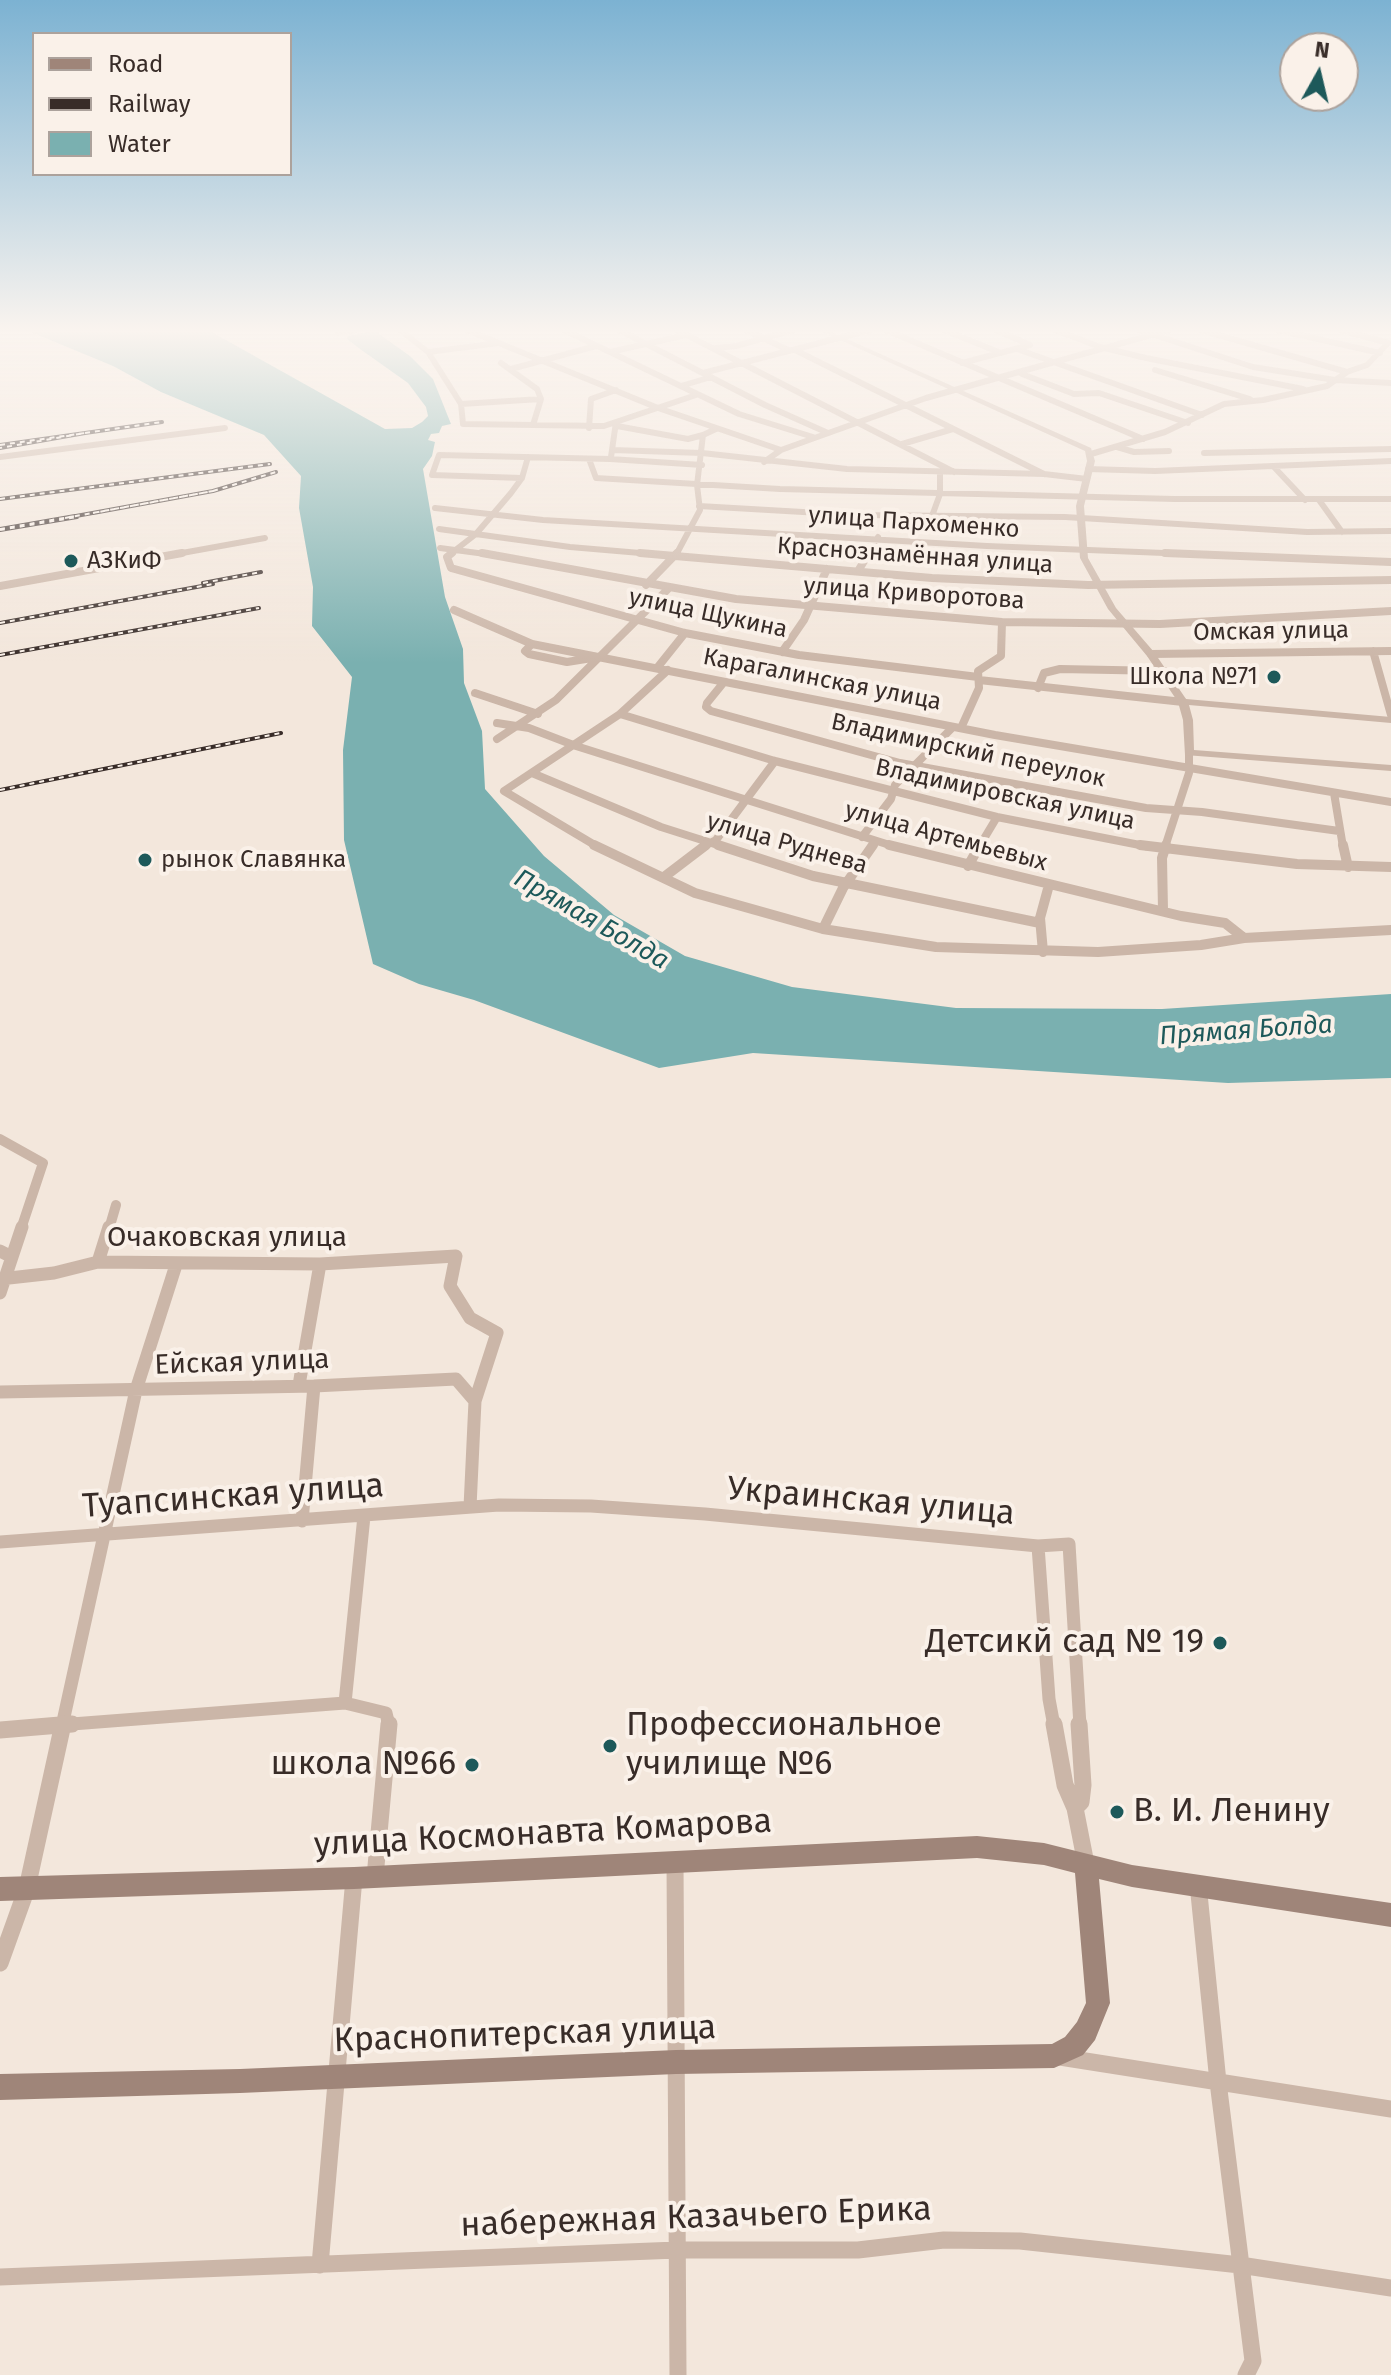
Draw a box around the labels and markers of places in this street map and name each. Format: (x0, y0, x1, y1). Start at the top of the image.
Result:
place label: АЗКиФ (87, 547, 161, 575)
marker: АЗКиФ (62, 552, 80, 570)
place label: Школа №71 (1129, 663, 1258, 691)
marker: Школа №71 (1265, 668, 1283, 686)
place label: рынок Славянка (161, 846, 346, 874)
marker: рынок Славянка (136, 851, 154, 869)
place label: Детсикй сад № 19 (925, 1623, 1204, 1663)
marker: Детсикй сад № 19 (1211, 1634, 1229, 1652)
place label: Профессиональное училище №6 (626, 1706, 942, 1786)
marker: Профессиональное училище №6 (601, 1737, 619, 1755)
place label: школа №66 (271, 1745, 456, 1785)
marker: школа №66 (463, 1756, 481, 1774)
place label: В. И. Ленину (1133, 1792, 1330, 1832)
marker: В. И. Ленину (1108, 1803, 1126, 1821)

